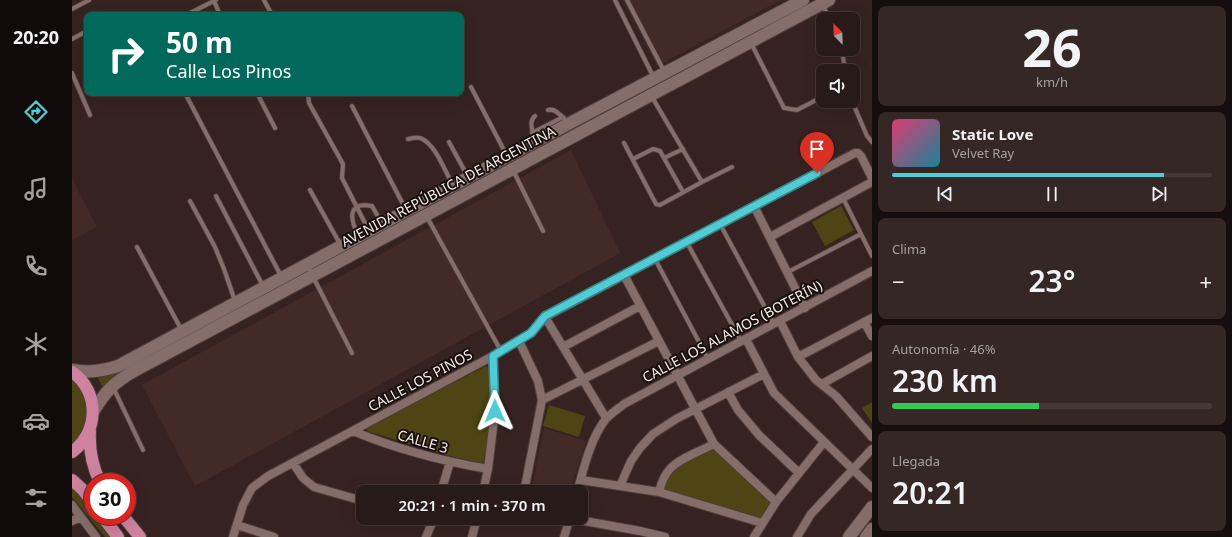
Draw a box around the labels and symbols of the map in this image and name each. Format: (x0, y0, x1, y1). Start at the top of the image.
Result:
north arrow (816, 12, 860, 56)
street label: AVENIDA REPÚBLICA DE ARGENTINA (337, 121, 559, 251)
pin (800, 132, 834, 173)
street label: CALLE LOS ALAMOS (BOTERÍN) (639, 275, 825, 387)
street label: CALLE LOS PINOS (364, 344, 476, 416)
position arrow (474, 390, 516, 432)
street label: CALLE 3 (395, 425, 451, 457)
speed limit sign: 30 (84, 473, 136, 525)

